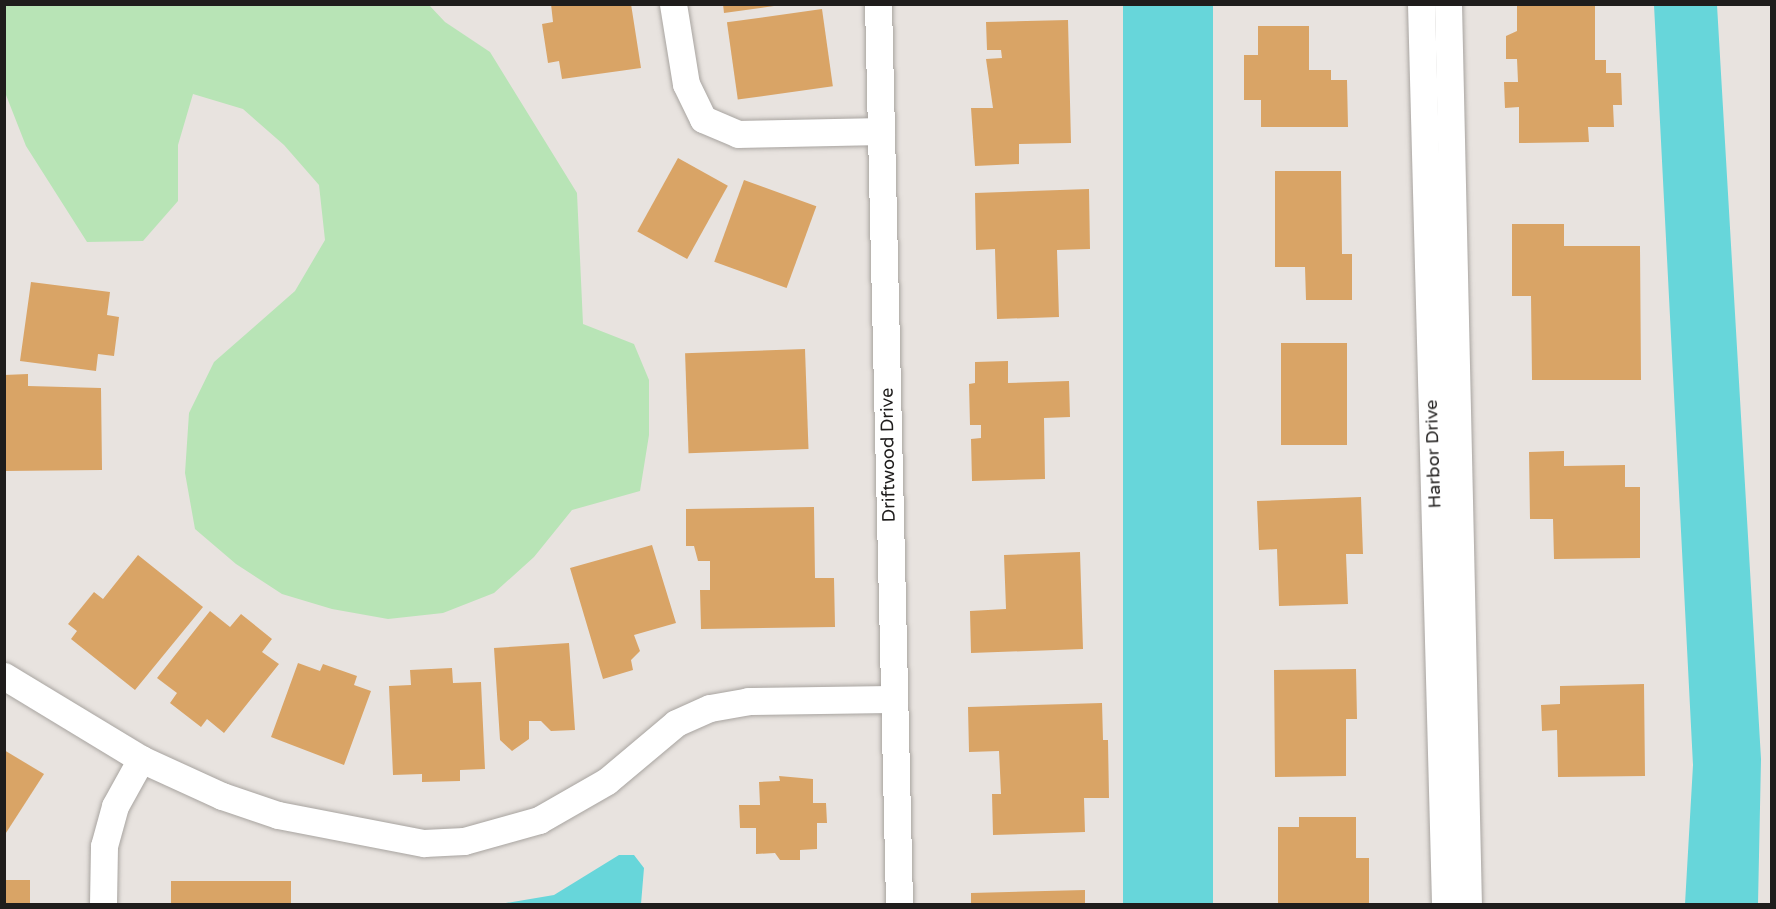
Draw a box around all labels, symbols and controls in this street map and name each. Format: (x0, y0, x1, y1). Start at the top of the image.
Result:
street label: Driftwood Drive (876, 388, 900, 522)
street label: Harbor Drive (1420, 399, 1446, 509)

